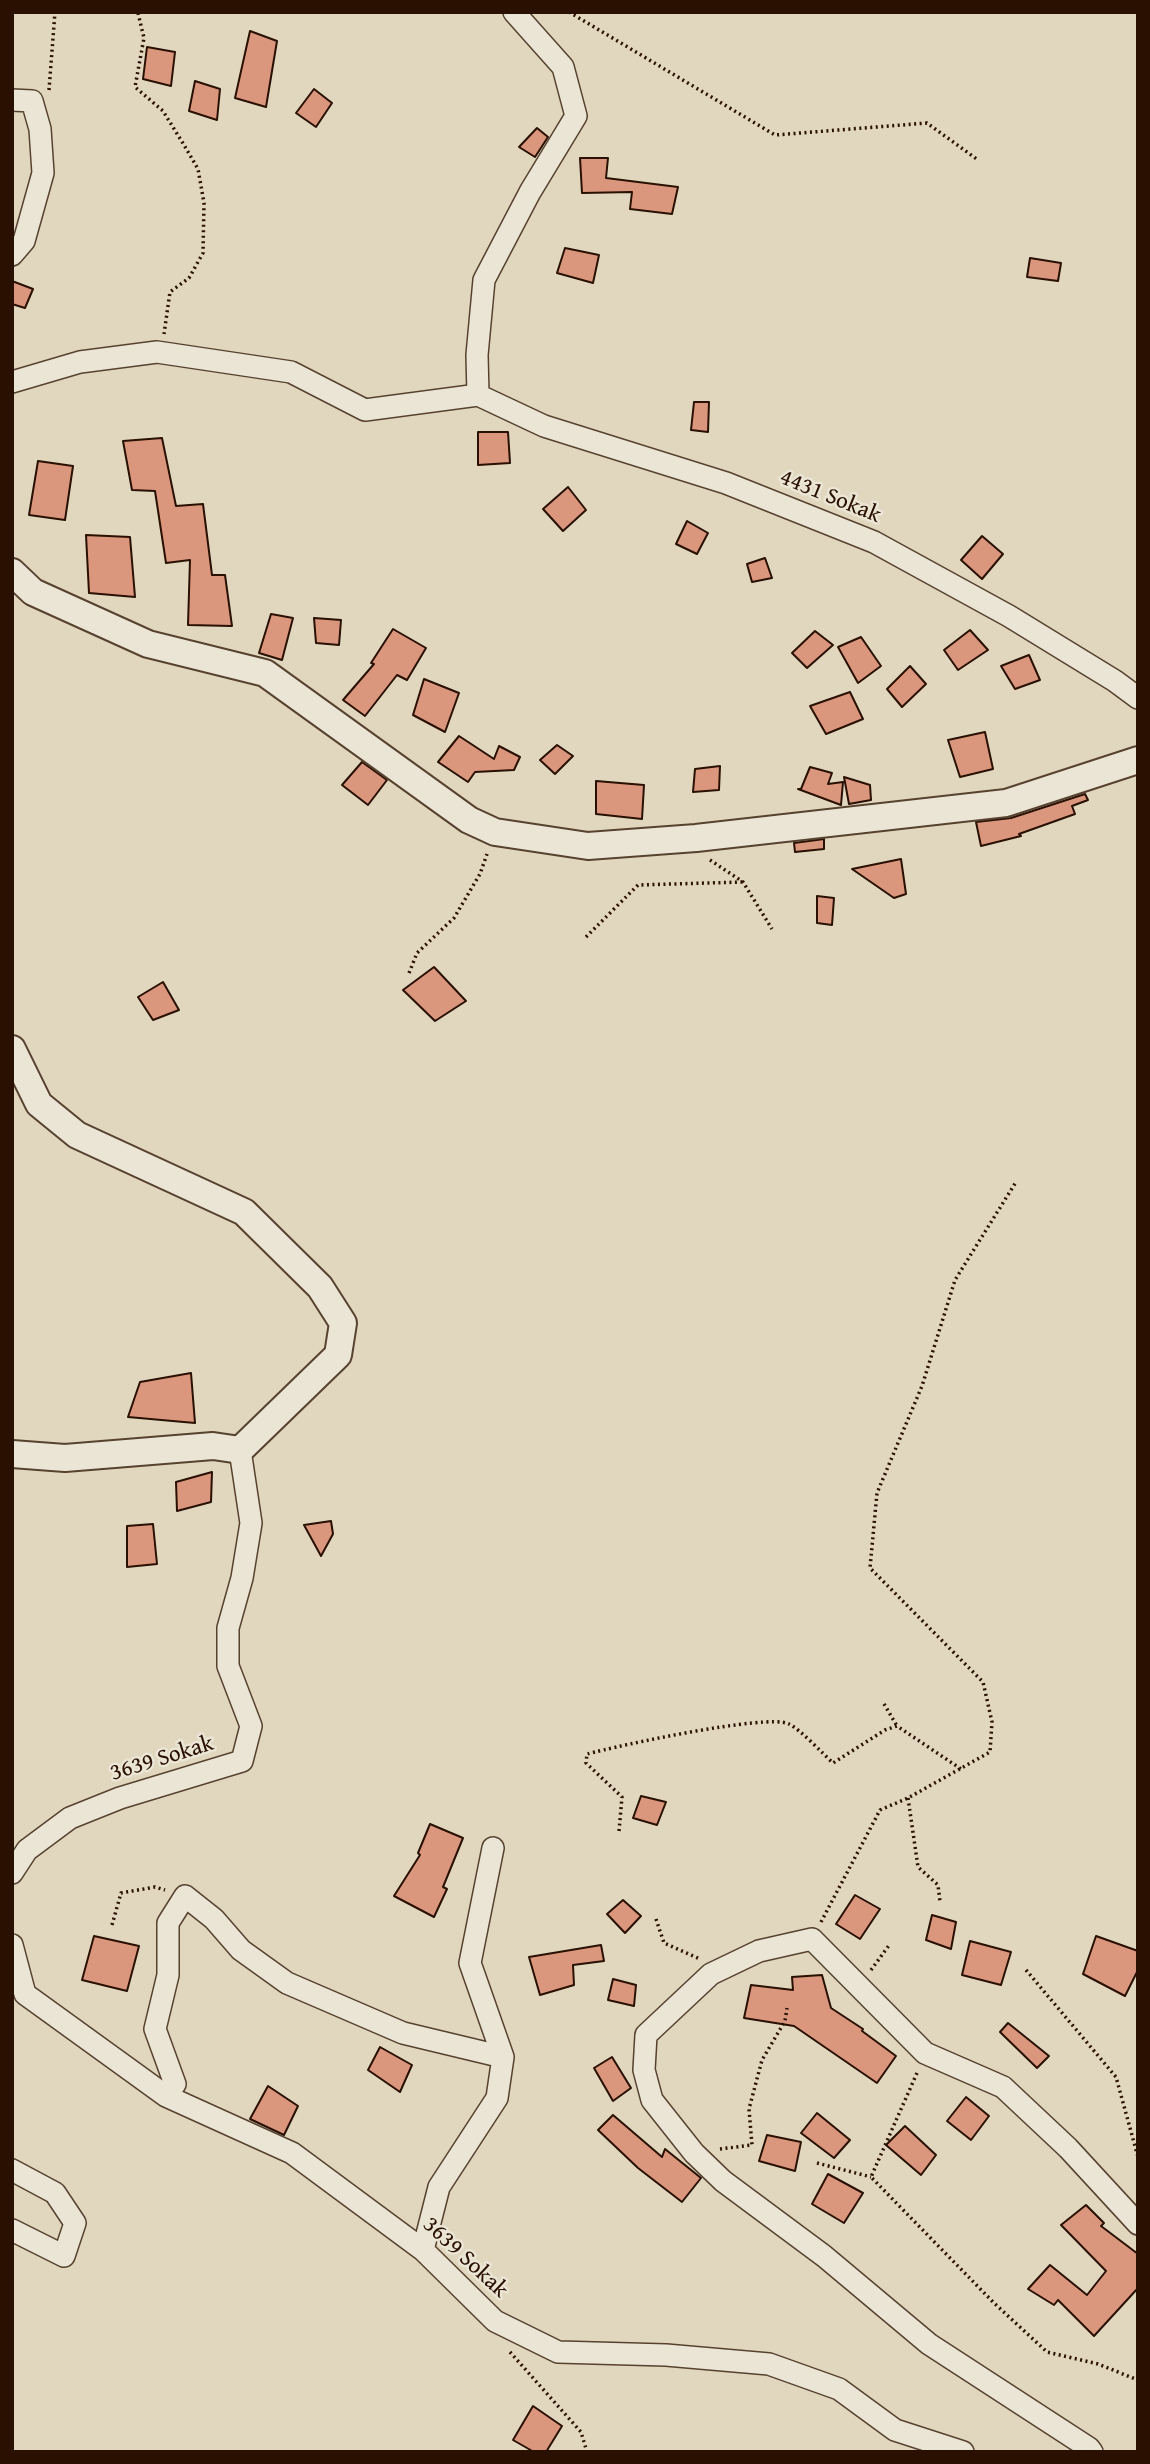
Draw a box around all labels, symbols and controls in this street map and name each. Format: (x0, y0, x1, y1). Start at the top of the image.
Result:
street label: 4431 Sokak (775, 464, 885, 530)
street label: 3639 Sokak (107, 1730, 217, 1788)
street label: 3639 Sokak (417, 2212, 513, 2304)

